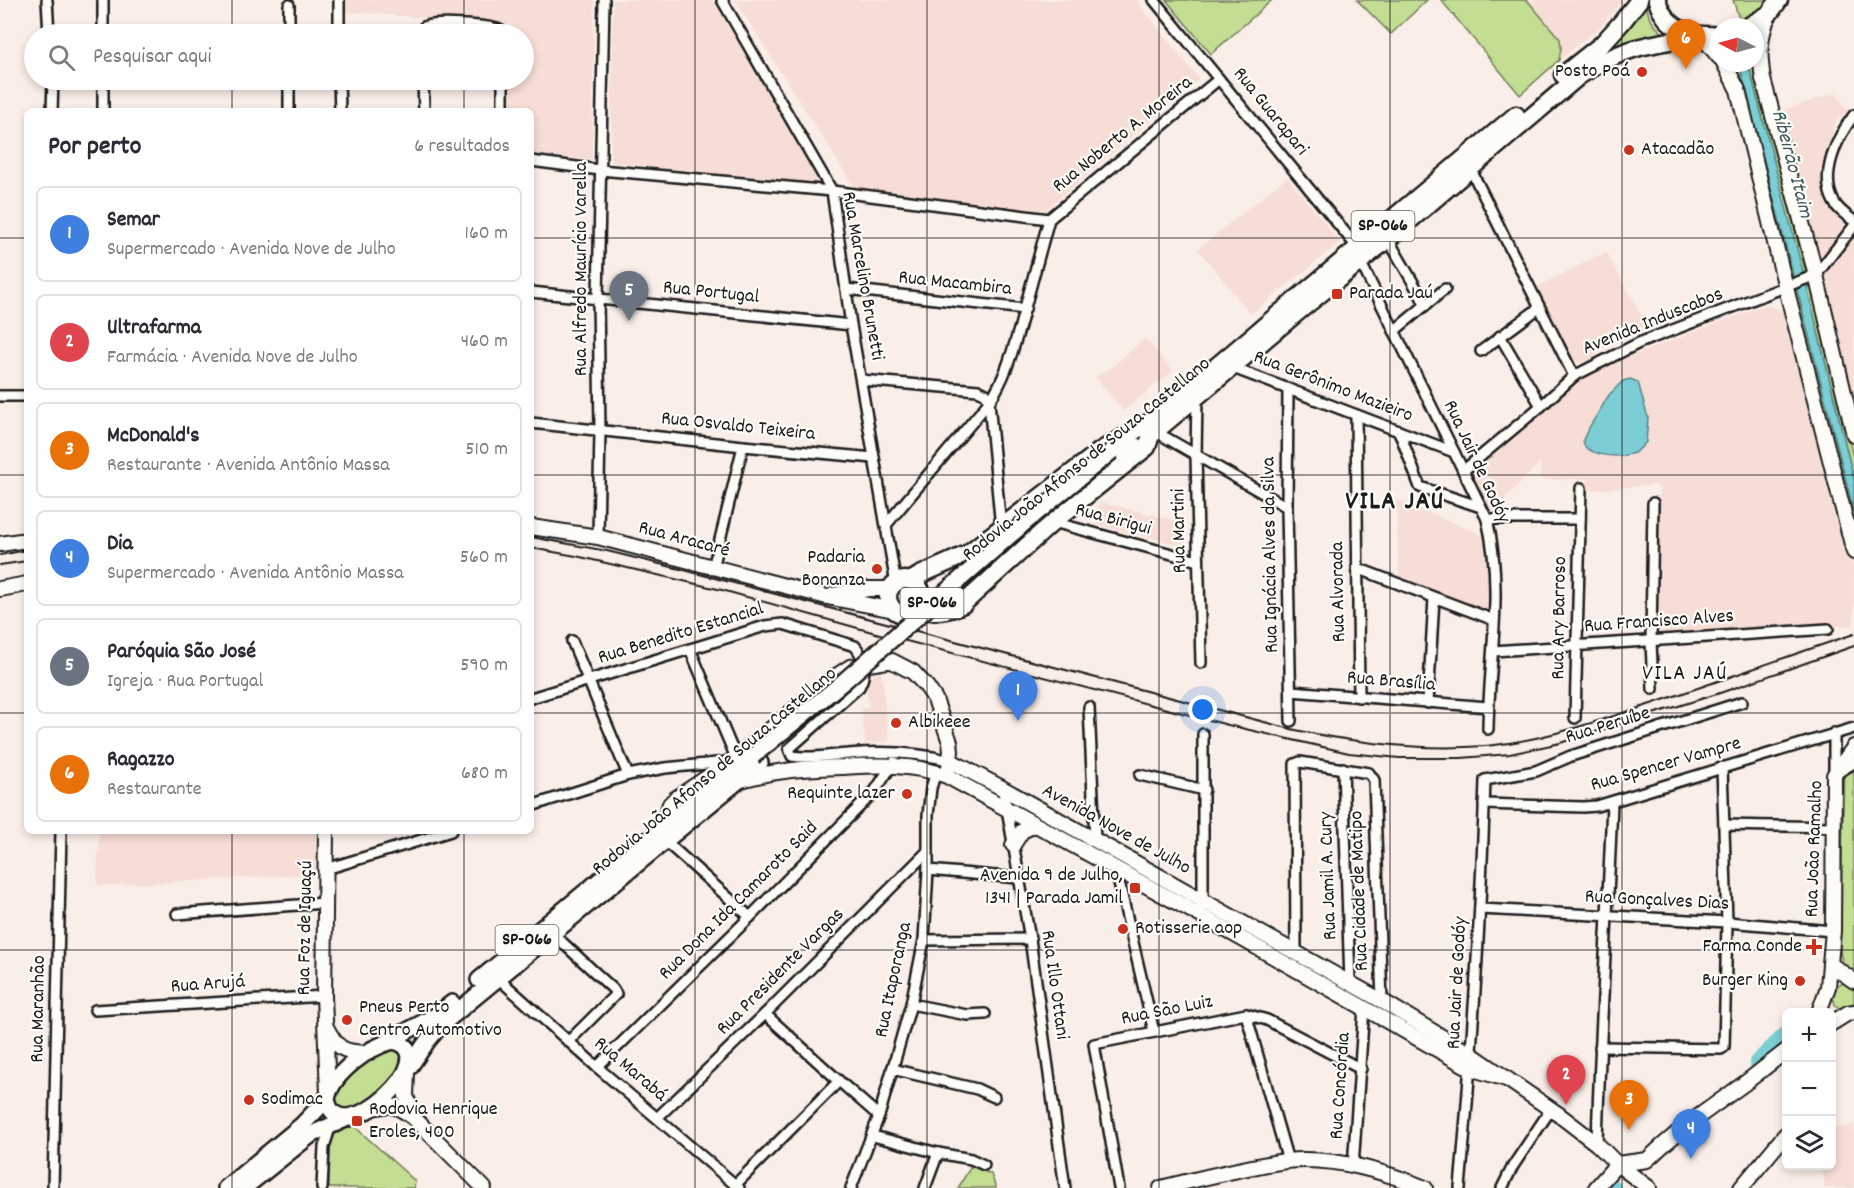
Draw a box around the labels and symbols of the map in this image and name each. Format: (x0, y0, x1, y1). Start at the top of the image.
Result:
north arrow (1710, 18, 1764, 72)
pin: 6 (1666, 20, 1706, 69)
place label: Posto Poá (1555, 58, 1630, 86)
street label: Rua Guarapari (1225, 62, 1315, 163)
marker: Posto Poá (1635, 65, 1649, 79)
street label: Rua Noberto A. Moreira (1047, 69, 1199, 200)
water label: Ribeirão Itaim (1762, 106, 1820, 222)
place label: Atacadão (1641, 136, 1714, 164)
marker: Atacadão (1622, 143, 1636, 157)
street label: Rua Alfredo Maurício Varella (568, 161, 596, 376)
street label: Rua Marcelino Brunetti (833, 189, 891, 363)
road number: SP-066 (1352, 211, 1414, 241)
street label: Rua Macambira (897, 264, 1014, 304)
pin: 5 (610, 272, 648, 321)
street label: Rua Portugal (661, 274, 761, 312)
place label: Parada Jaú (1349, 280, 1433, 308)
street label: Avenida Induscabos (1578, 281, 1728, 363)
marker: Parada Jaú (1330, 287, 1344, 301)
street label: Rua Gerônimo Mazieiro (1249, 344, 1417, 430)
street label: Rodovia João Afonso de Souza Castellano (957, 351, 1217, 569)
street label: Rua Jair de Godóy (1435, 396, 1517, 529)
street label: Rua Osvaldo Teixeira (660, 405, 817, 449)
street label: Rua Ignácia Alves da Silva (1255, 456, 1287, 653)
district label: VILA JAÚ (1346, 484, 1444, 521)
street label: Rua Martini (1165, 488, 1195, 574)
street label: Rua Birigui (1072, 496, 1154, 544)
street label: Rua Aracaré (635, 514, 733, 566)
street label: Rua Alvorada (1324, 541, 1354, 643)
place label: Padaria Bonanza (802, 544, 866, 595)
street label: Rua Ary Barroso (1545, 556, 1575, 680)
marker: Padaria Bonanza (870, 562, 884, 576)
road number: SP-066 (900, 588, 964, 618)
street label: Rua Benedito Estancial (595, 595, 768, 673)
street label: Rua Francisco Alves (1583, 603, 1735, 641)
district label: VILA JAÚ (1642, 659, 1728, 690)
street label: Rodovia João Afonso de Souza Castellano (586, 661, 844, 883)
street label: Rua Brasília (1346, 664, 1437, 700)
pin: 1 (998, 672, 1038, 721)
your location (1188, 695, 1217, 724)
street label: Rua Peruíbe (1562, 700, 1654, 752)
place label: Albikeee (908, 709, 971, 737)
marker: Albikeee (889, 716, 903, 730)
street label: Rua Spencer Vampre (1587, 730, 1745, 800)
street label: Avenida Nove de Julho (1036, 777, 1196, 883)
place label: Requinte lazer (787, 780, 896, 808)
street label: Rua João Ramalho (1799, 780, 1831, 918)
marker: Requinte lazer (900, 787, 914, 801)
street label: Rua Jamil A. Cury (1313, 810, 1345, 941)
street label: Rua Cidade de Matipo (1343, 810, 1377, 972)
street label: Rua Dona Ida Camaroto Said (653, 815, 825, 987)
street label: Rua Foz de Iguaçú (291, 860, 321, 996)
place label: Avenida 9 de Julho, 1341 | Parada Jamil (980, 862, 1123, 913)
marker: Avenida 9 de Julho, 1341 | Parada Jamil (1128, 881, 1142, 895)
street label: Rua Gonçalves Dias (1584, 883, 1730, 919)
street label: Rua Presidente Vargas (711, 902, 851, 1042)
place label: Rotisserie aop (1135, 915, 1242, 943)
street label: Rua Jair de Godóy (1441, 915, 1476, 1050)
street label: Rua Itaporanga (868, 919, 920, 1040)
marker: Rotisserie aop (1116, 922, 1130, 936)
road number: SP-066 (496, 925, 558, 955)
street label: Rua Illo Ottani (1032, 929, 1076, 1042)
place label: Farma Conde (1702, 933, 1802, 961)
marker: Farma Conde (1807, 940, 1821, 954)
street label: Rua Maranhão (24, 955, 54, 1063)
place label: Burger King (1702, 967, 1788, 995)
street label: Rua Arujá (170, 968, 246, 1002)
marker: Burger King (1793, 974, 1807, 988)
street label: Rua São Luiz (1119, 988, 1216, 1034)
place label: Pneus Perto Centro Automotivo (359, 994, 502, 1045)
marker: Pneus Perto Centro Automotivo (340, 1013, 354, 1027)
street label: Rua Marabá (587, 1031, 673, 1109)
street label: Rua Concórdia (1323, 1031, 1359, 1140)
pin: 2 (1546, 1056, 1586, 1105)
pin: 3 (1610, 1080, 1648, 1130)
place label: Sodimac (261, 1086, 323, 1114)
marker: Sodimac (242, 1093, 256, 1107)
place label: Rodovia Henrique Eroles, 400 (369, 1096, 498, 1147)
pin: 4 (1672, 1110, 1710, 1159)
marker: Rodovia Henrique Eroles, 400 (350, 1114, 364, 1128)

